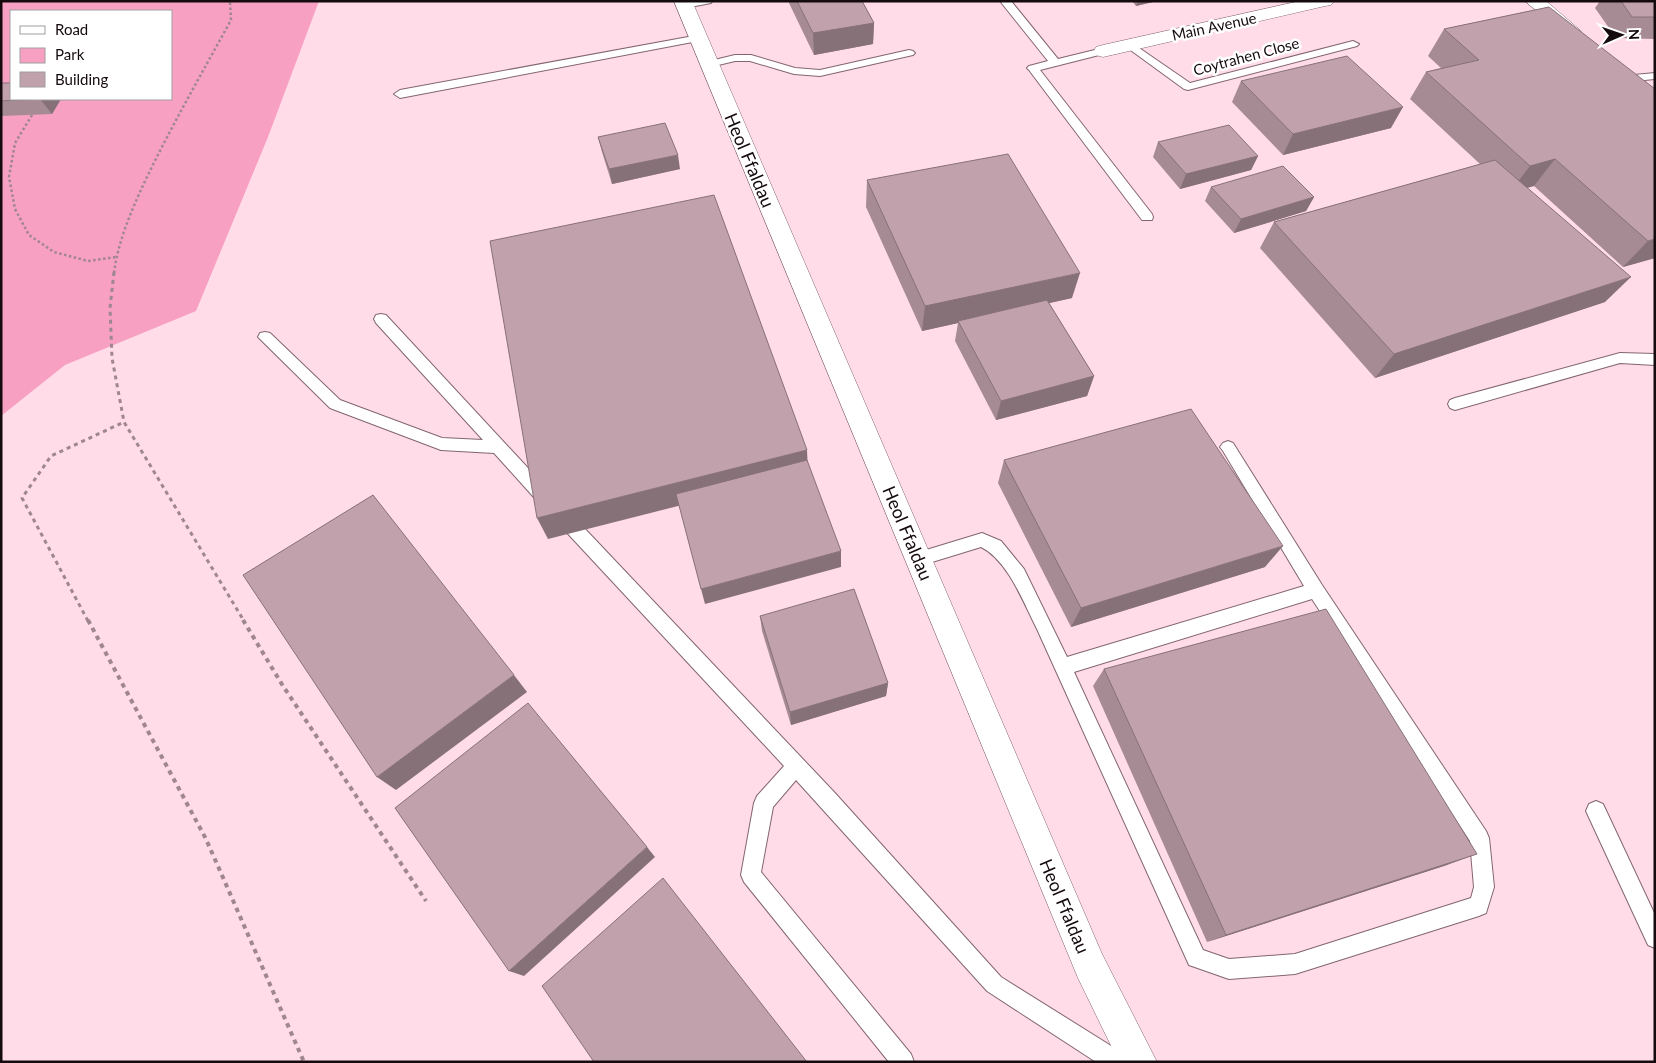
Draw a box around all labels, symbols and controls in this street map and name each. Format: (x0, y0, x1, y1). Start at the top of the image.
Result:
street label: Main Avenue (1170, 8, 1258, 44)
legend (10, 10, 172, 100)
north arrow (1596, 10, 1646, 60)
text: Road (55, 20, 88, 38)
text: N (1626, 29, 1643, 40)
street label: Coytrahen Close (1191, 33, 1301, 79)
text: Park (55, 45, 85, 63)
text: Building (55, 70, 108, 88)
street label: Heol Ffaldau (720, 110, 780, 210)
street label: Heol Ffaldau (878, 483, 938, 583)
street label: Heol Ffaldau (1035, 856, 1095, 956)

